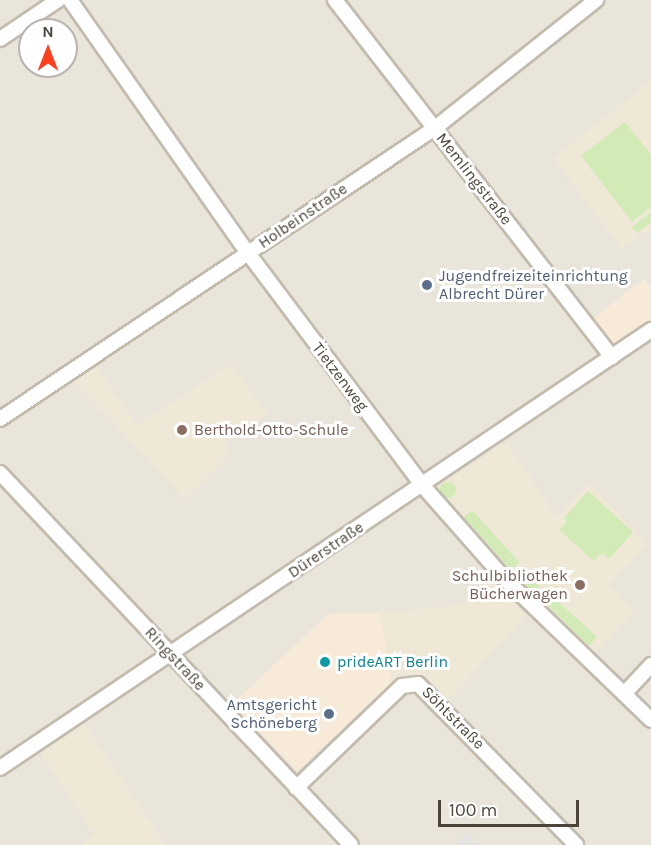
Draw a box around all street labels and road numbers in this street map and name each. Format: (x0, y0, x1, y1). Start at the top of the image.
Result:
street label: Memlingstraße (432, 129, 516, 229)
street label: Holbeinstraße (255, 179, 351, 253)
street label: Tietzenweg (308, 339, 372, 415)
street label: Dürerstraße (285, 518, 367, 582)
street label: Ringstraße (141, 623, 209, 695)
street label: Söhtstraße (418, 683, 488, 753)

